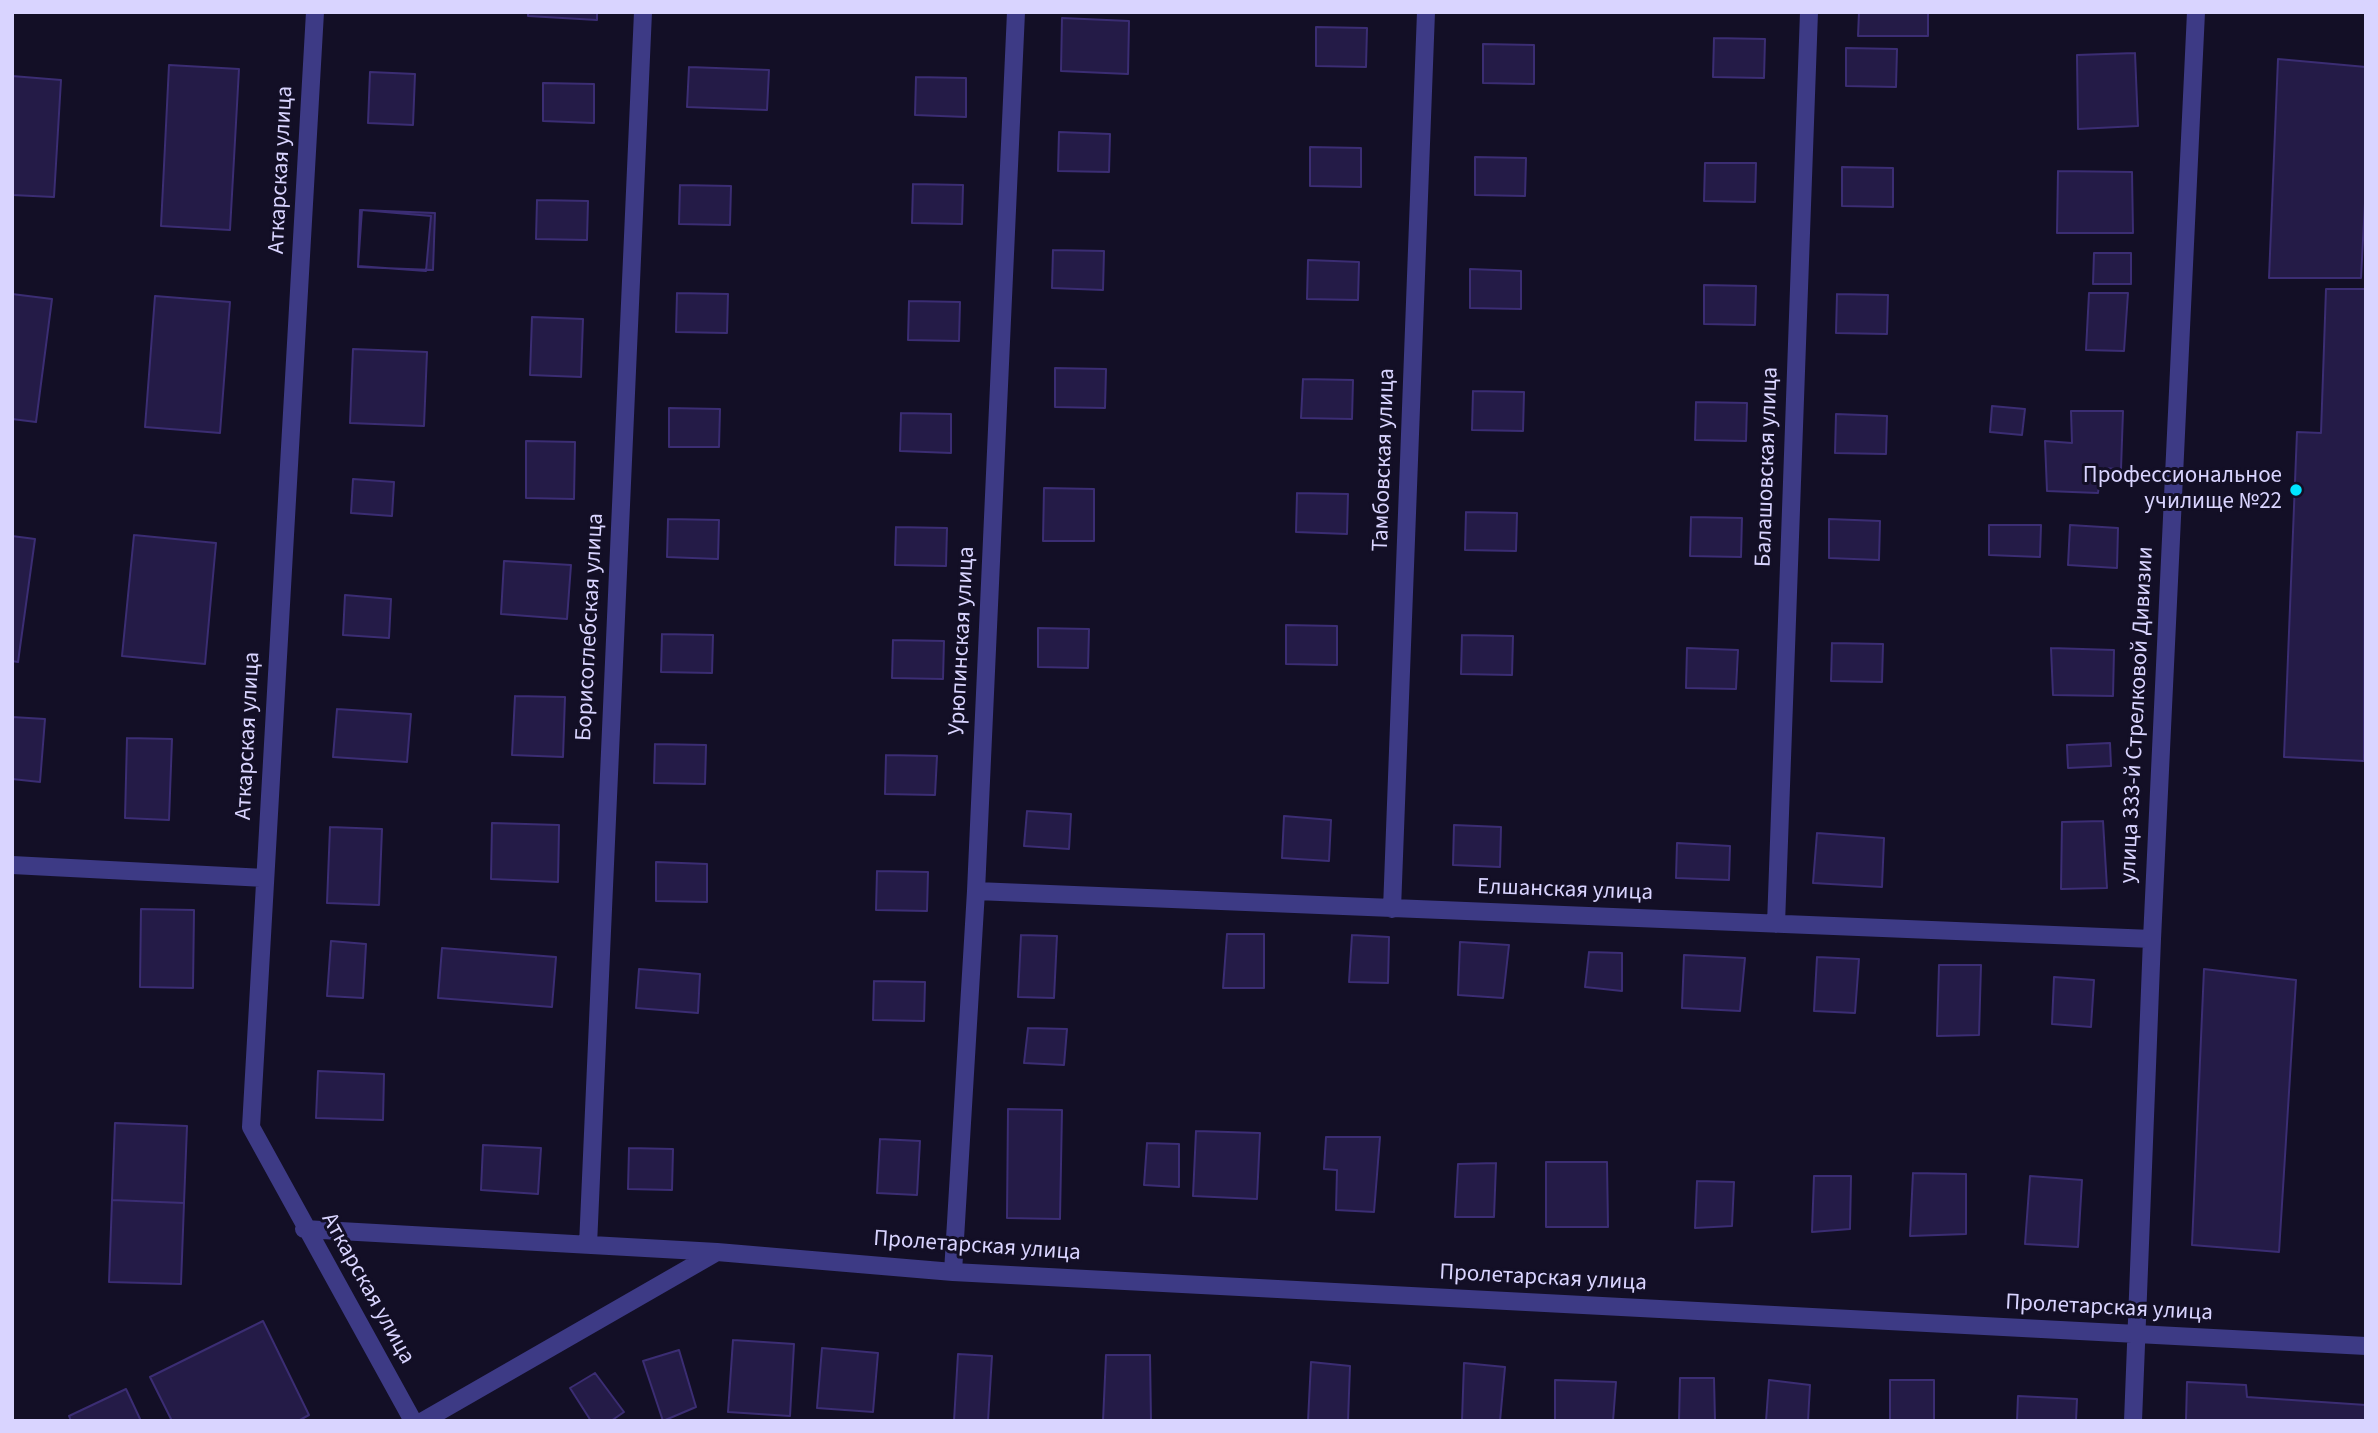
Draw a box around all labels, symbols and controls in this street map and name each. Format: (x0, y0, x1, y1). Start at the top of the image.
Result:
street label: Аткарская улица (264, 85, 300, 255)
street label: Балашовская улица (1751, 367, 1785, 567)
street label: Тамбовская улица (1368, 368, 1402, 552)
place label: Профессиональное училище №22 (2083, 463, 2282, 517)
marker: Профессиональное училище №22 (2288, 482, 2304, 498)
street label: Борисоглебская улица (571, 512, 611, 742)
street label: Урюпинская улица (944, 546, 982, 736)
street label: улица 333-й Стрелковой Дивизии (2115, 546, 2161, 884)
street label: Аткарская улица (231, 651, 267, 821)
street label: Елшанская улица (1477, 874, 1653, 908)
street label: Аткарская улица (314, 1209, 420, 1369)
street label: Пролетарская улица (872, 1226, 1082, 1268)
street label: Пролетарская улица (1438, 1260, 1648, 1298)
street label: Пролетарская улица (2004, 1290, 2214, 1328)

